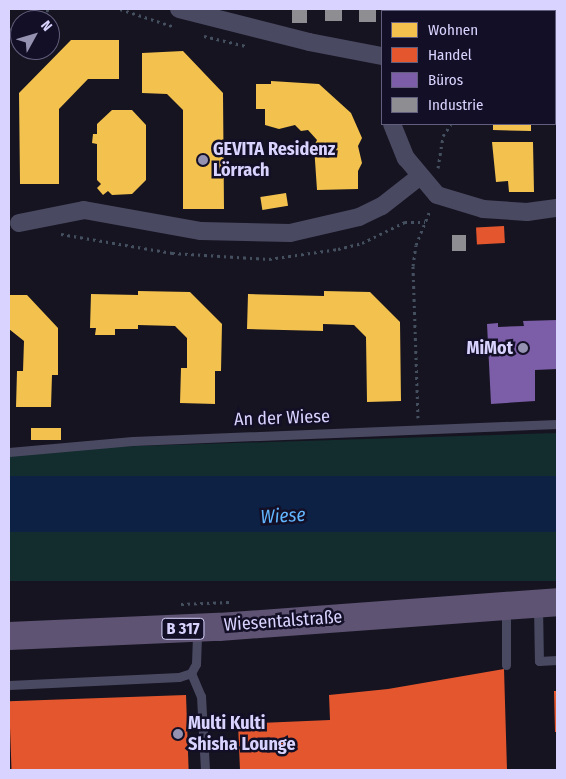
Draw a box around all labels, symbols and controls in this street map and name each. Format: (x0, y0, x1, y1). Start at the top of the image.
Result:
north arrow (10, 10, 60, 60)
legend (381, 10, 556, 125)
text: N (37, 17, 56, 34)
text: Wohnen (428, 21, 478, 39)
text: Handel (428, 46, 472, 64)
text: Büros (428, 71, 463, 89)
text: Industrie (428, 96, 483, 114)
place label: GEVITA Residenz Lörrach (213, 139, 335, 182)
marker: GEVITA Residenz Lörrach (197, 154, 209, 166)
place label: MiMot (466, 337, 513, 359)
marker: MiMot (517, 342, 529, 354)
street label: An der Wiese (234, 406, 330, 430)
water label: Wiese (260, 503, 306, 529)
street label: Wiesentalstraße (223, 606, 343, 636)
road number: B 317 (160, 616, 206, 642)
place label: Multi Kulti Shisha Lounge (188, 713, 296, 756)
marker: Multi Kulti Shisha Lounge (172, 728, 184, 740)

